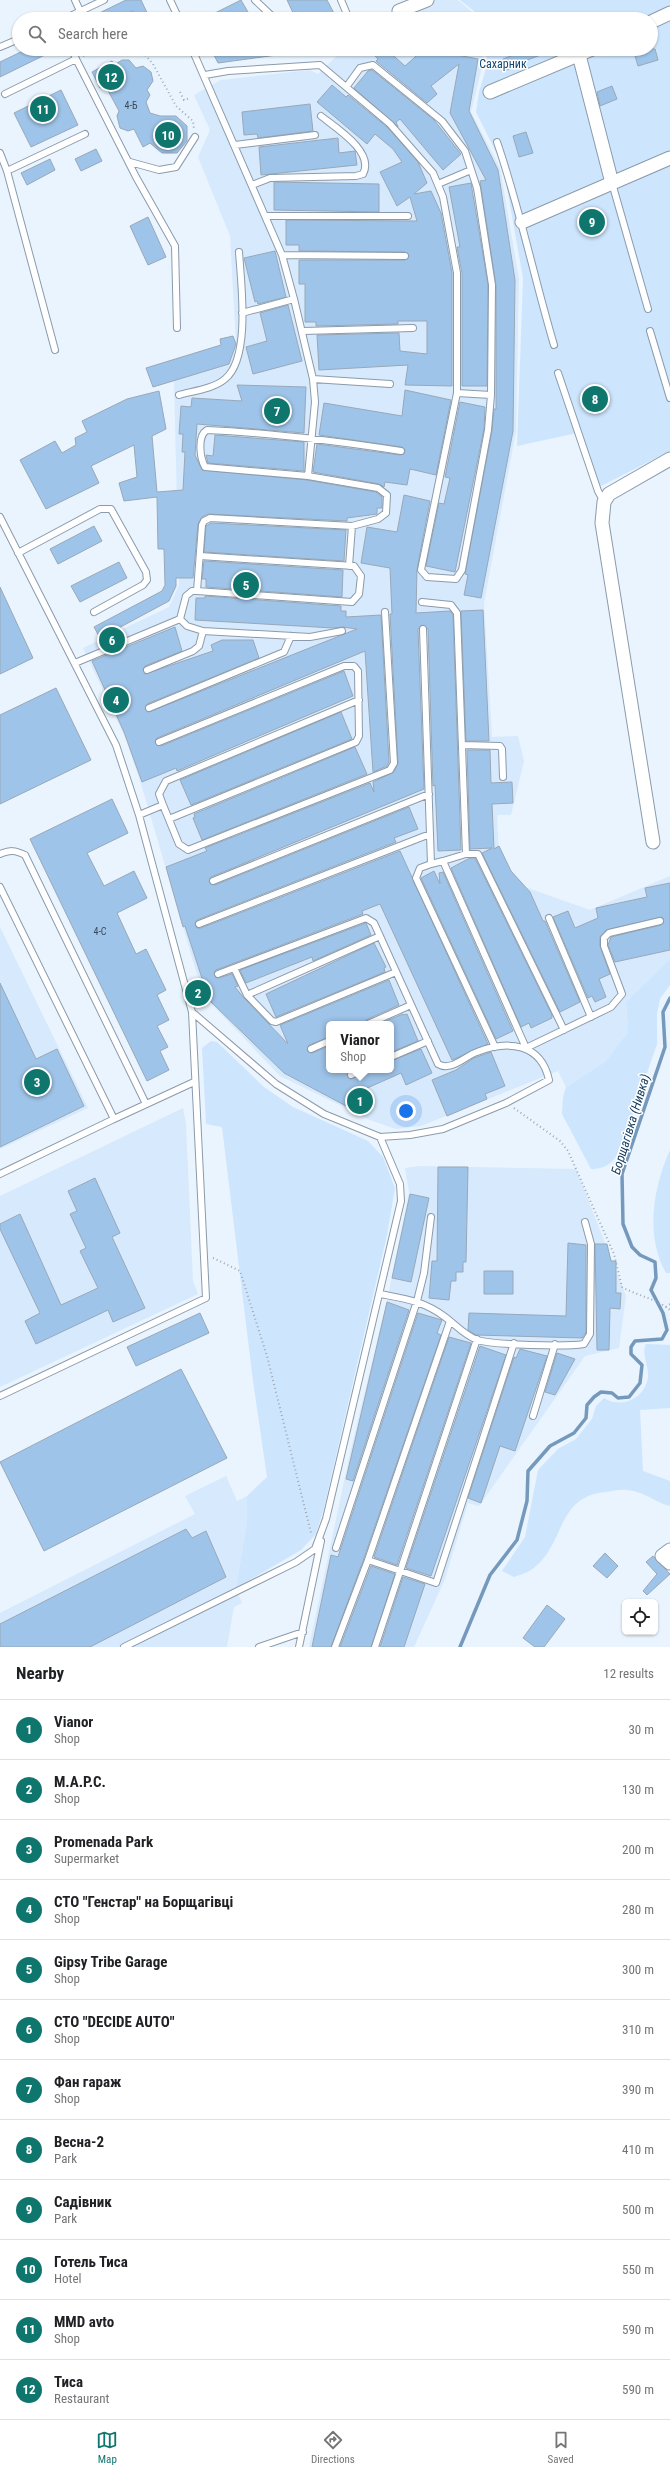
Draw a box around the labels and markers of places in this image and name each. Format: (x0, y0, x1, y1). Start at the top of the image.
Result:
pin: 12 (98, 62, 124, 92)
pin: 11 (30, 94, 56, 124)
pin: 10 (155, 120, 181, 150)
pin: 9 (579, 207, 605, 237)
pin: 8 (582, 384, 608, 414)
pin: 7 (264, 396, 290, 426)
pin: 5 (233, 570, 259, 600)
pin: 6 (99, 625, 125, 655)
pin: 4 (103, 685, 129, 715)
pin: 2 (185, 978, 211, 1008)
pin: 3 (24, 1067, 50, 1097)
pin: 1 (347, 1086, 373, 1116)

